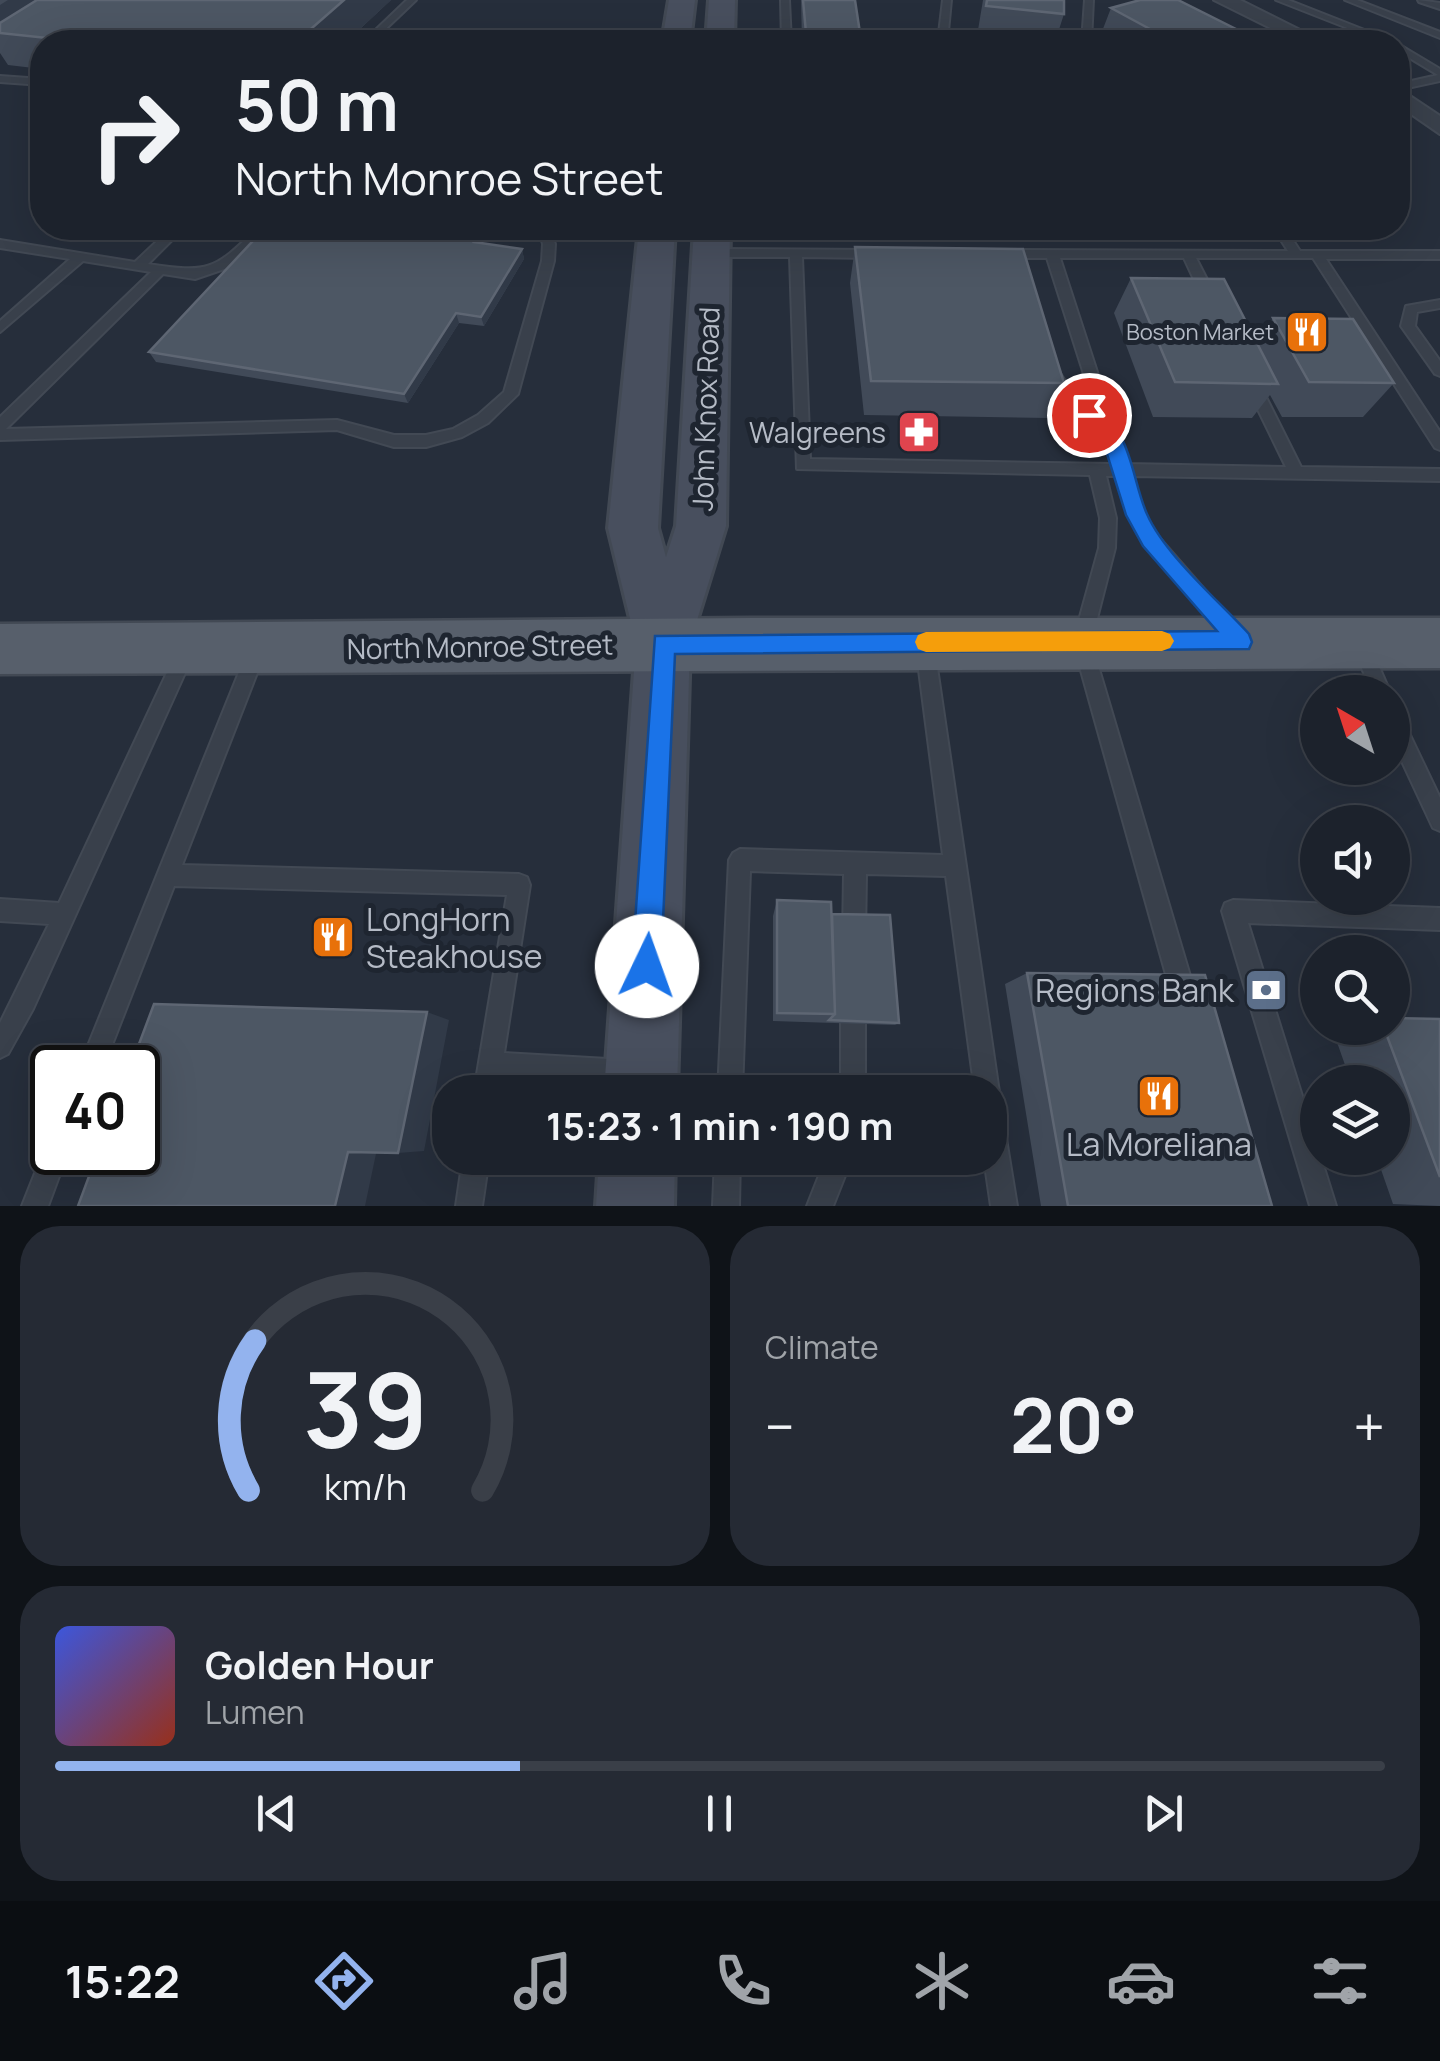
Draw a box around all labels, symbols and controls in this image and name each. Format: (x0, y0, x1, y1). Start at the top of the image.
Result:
text: 50 m (235, 56, 399, 152)
icon: right (70, 70, 200, 200)
text: North Monroe Street (235, 147, 663, 209)
street label: John Knox Road (682, 306, 728, 512)
restaurant icon: Boston Market (1284, 309, 1330, 355)
place label: Boston Market (1126, 317, 1274, 347)
pin (1047, 373, 1132, 458)
icon: arrive (1062, 388, 1117, 443)
pharmacy icon: Walgreens (896, 409, 942, 455)
place label: Walgreens (749, 413, 886, 451)
street label: North Monroe Street (346, 625, 614, 667)
north arrow (1300, 675, 1410, 785)
map controls (1300, 675, 1410, 1175)
button: sound (1300, 805, 1410, 915)
place label: LongHorn Steakhouse (366, 897, 542, 978)
restaurant icon: LongHorn Steakhouse (310, 914, 356, 960)
position arrow (595, 914, 699, 1018)
button: search (1300, 935, 1410, 1045)
bank icon: Regions Bank (1243, 967, 1289, 1013)
place label: Regions Bank (1035, 968, 1235, 1012)
speed limit sign: 40 (30, 1045, 160, 1175)
button: layers (1300, 1065, 1410, 1175)
restaurant icon: La Moreliana (1136, 1073, 1182, 1119)
text: 15:23 · 1 min · 190 m (546, 1099, 893, 1151)
place label: La Moreliana (1066, 1122, 1252, 1166)
text: Climate (765, 1325, 879, 1369)
text: 39 (302, 1337, 428, 1479)
text: 20° (1010, 1373, 1138, 1476)
text: − (765, 1388, 795, 1464)
text: + (1353, 1388, 1385, 1464)
text: km/h (323, 1462, 407, 1511)
text: Golden Hour (205, 1638, 434, 1690)
text: Lumen (205, 1690, 305, 1734)
icon: previous (249, 1786, 304, 1841)
icon: pause (692, 1786, 747, 1841)
icon: next (1136, 1786, 1191, 1841)
icon: directions (309, 1946, 379, 2016)
icon: music (508, 1946, 578, 2016)
icon: phone (708, 1946, 778, 2016)
icon: climate (907, 1946, 977, 2016)
icon: car (1106, 1946, 1176, 2016)
icon: filters (1305, 1946, 1375, 2016)
text: 15:22 (65, 1950, 180, 2012)

